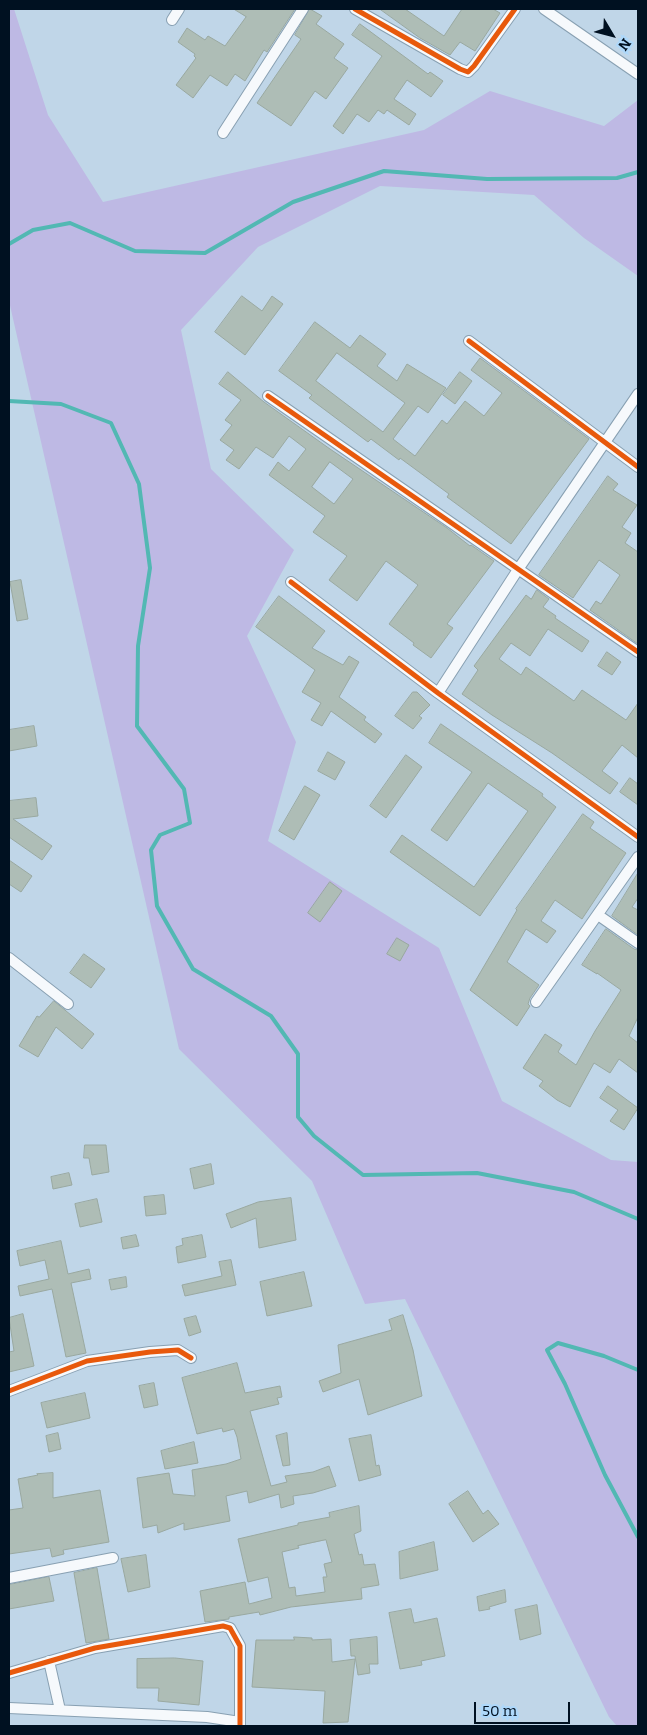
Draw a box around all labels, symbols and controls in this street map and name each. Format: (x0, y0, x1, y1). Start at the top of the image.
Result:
north arrow (587, 10, 637, 60)
text: N (614, 35, 634, 54)
scale bar (477, 1692, 573, 1724)
text: 50 m (482, 1702, 517, 1720)

